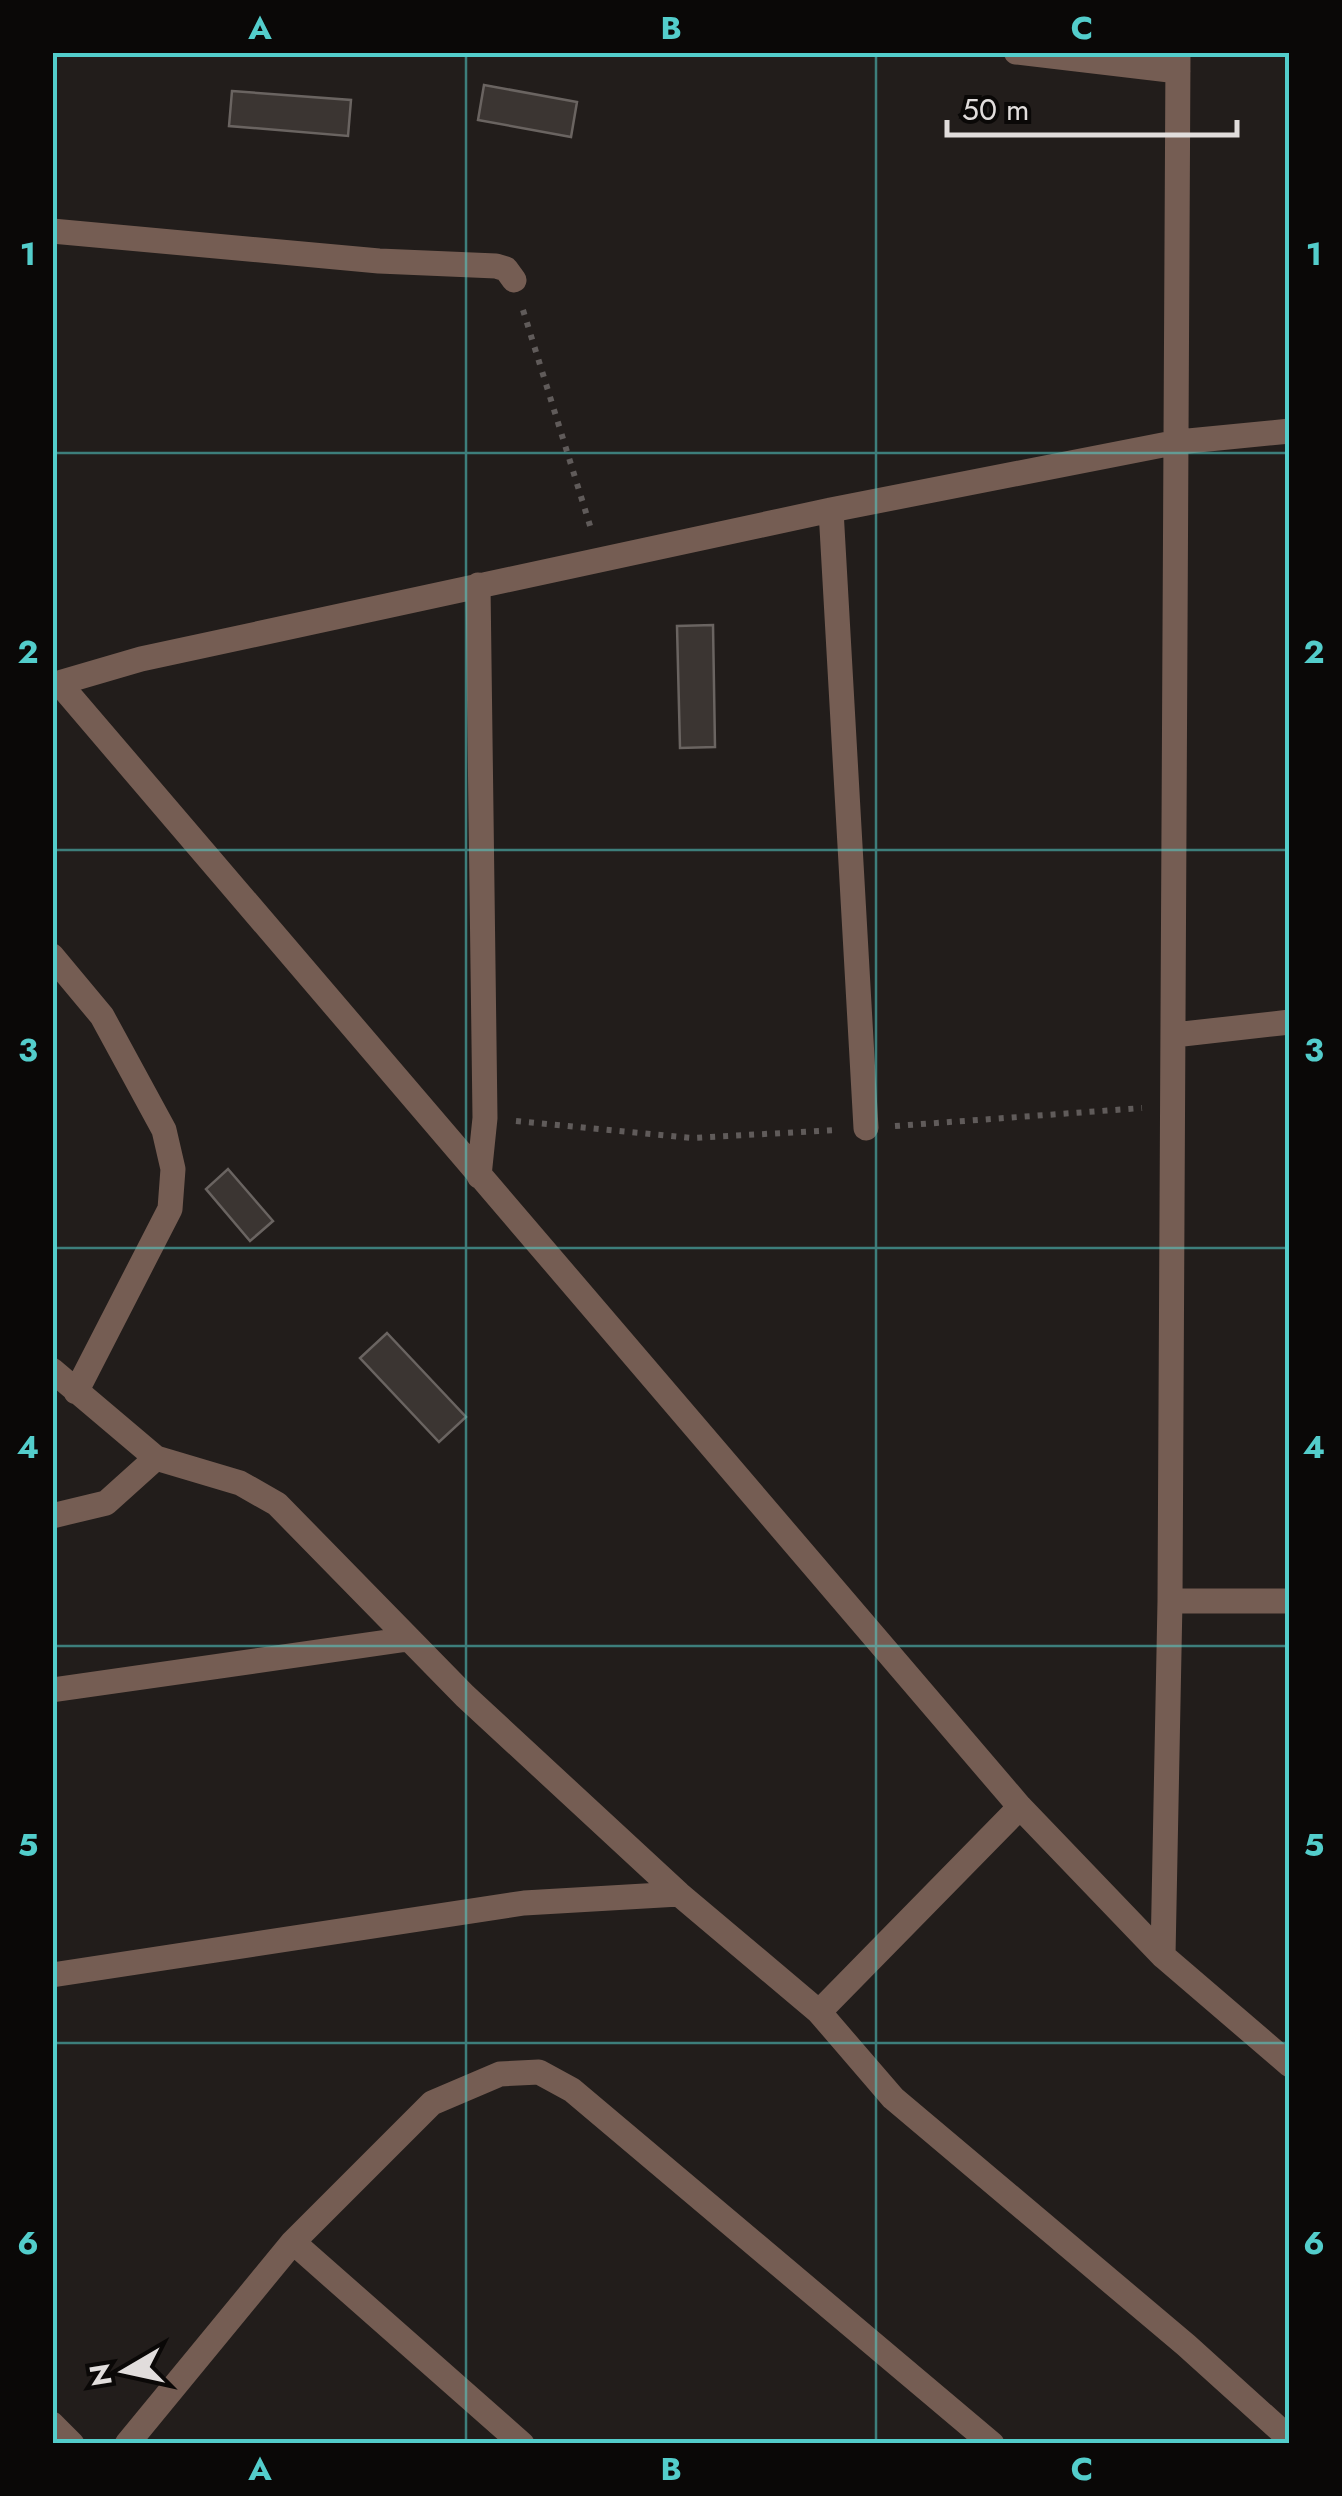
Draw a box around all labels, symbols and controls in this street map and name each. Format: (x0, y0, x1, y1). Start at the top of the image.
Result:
text: A (247, 5, 272, 51)
text: B (660, 5, 682, 51)
text: C (1071, 5, 1093, 51)
scale bar (947, 75, 1237, 137)
text: 50 m (962, 88, 1029, 131)
text: 1 (20, 231, 36, 277)
text: 1 (1306, 231, 1322, 277)
text: 2 (18, 629, 39, 675)
text: 2 (1304, 629, 1325, 675)
text: 3 (18, 1027, 38, 1073)
text: 3 (1304, 1027, 1324, 1073)
text: 4 (17, 1424, 39, 1470)
text: 4 (1303, 1424, 1325, 1470)
text: 5 (18, 1822, 38, 1868)
text: 5 (1304, 1822, 1324, 1868)
text: 6 (17, 2220, 39, 2266)
text: 6 (1303, 2220, 1325, 2266)
north arrow (75, 2321, 175, 2421)
text: N (79, 2361, 123, 2389)
text: A (247, 2446, 272, 2492)
text: B (660, 2446, 682, 2492)
text: C (1071, 2446, 1093, 2492)

